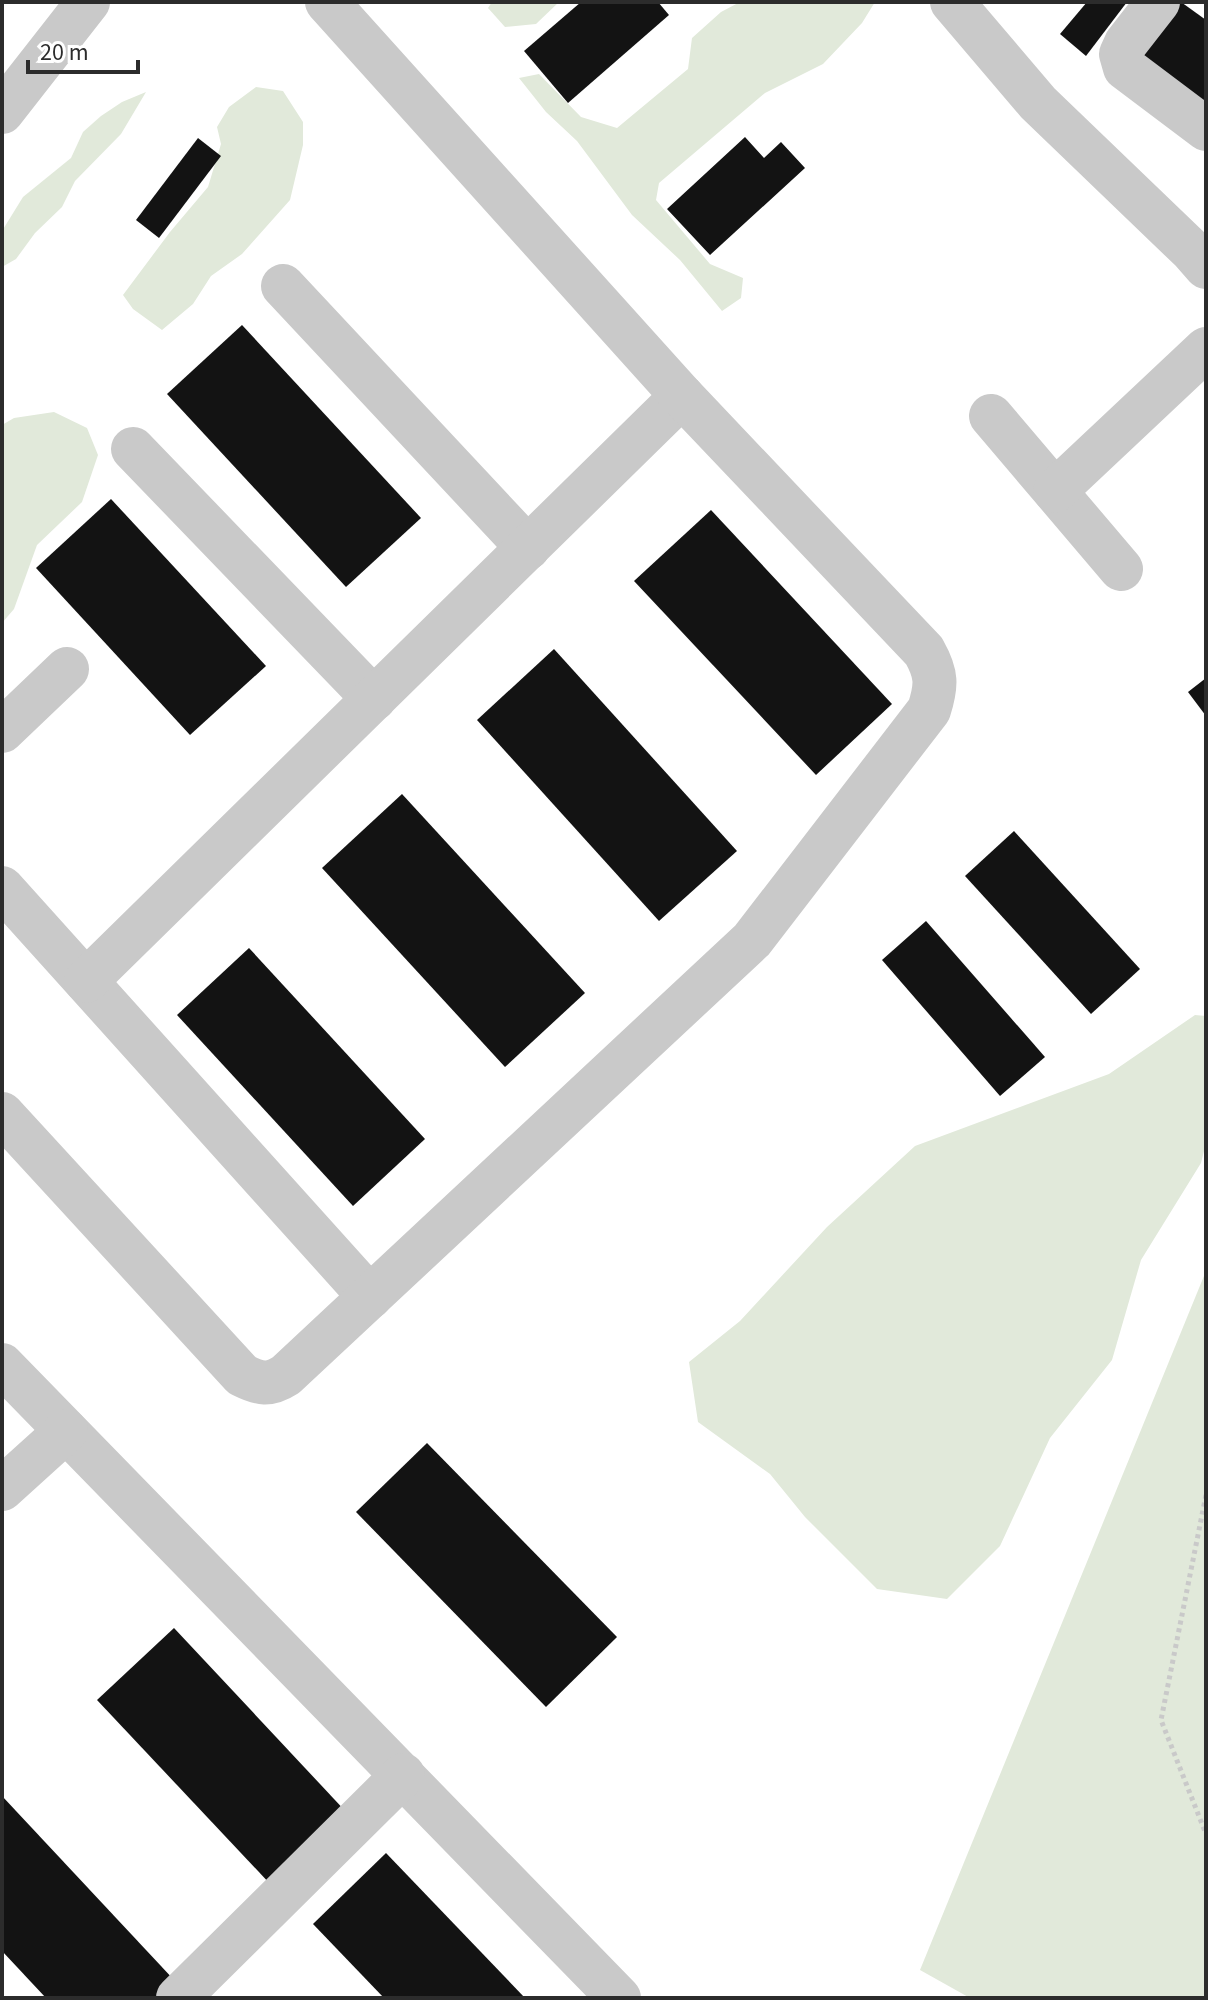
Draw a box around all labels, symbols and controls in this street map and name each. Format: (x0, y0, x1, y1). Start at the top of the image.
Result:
scale bar (28, 24, 138, 74)
text: 20 m (40, 35, 89, 70)

